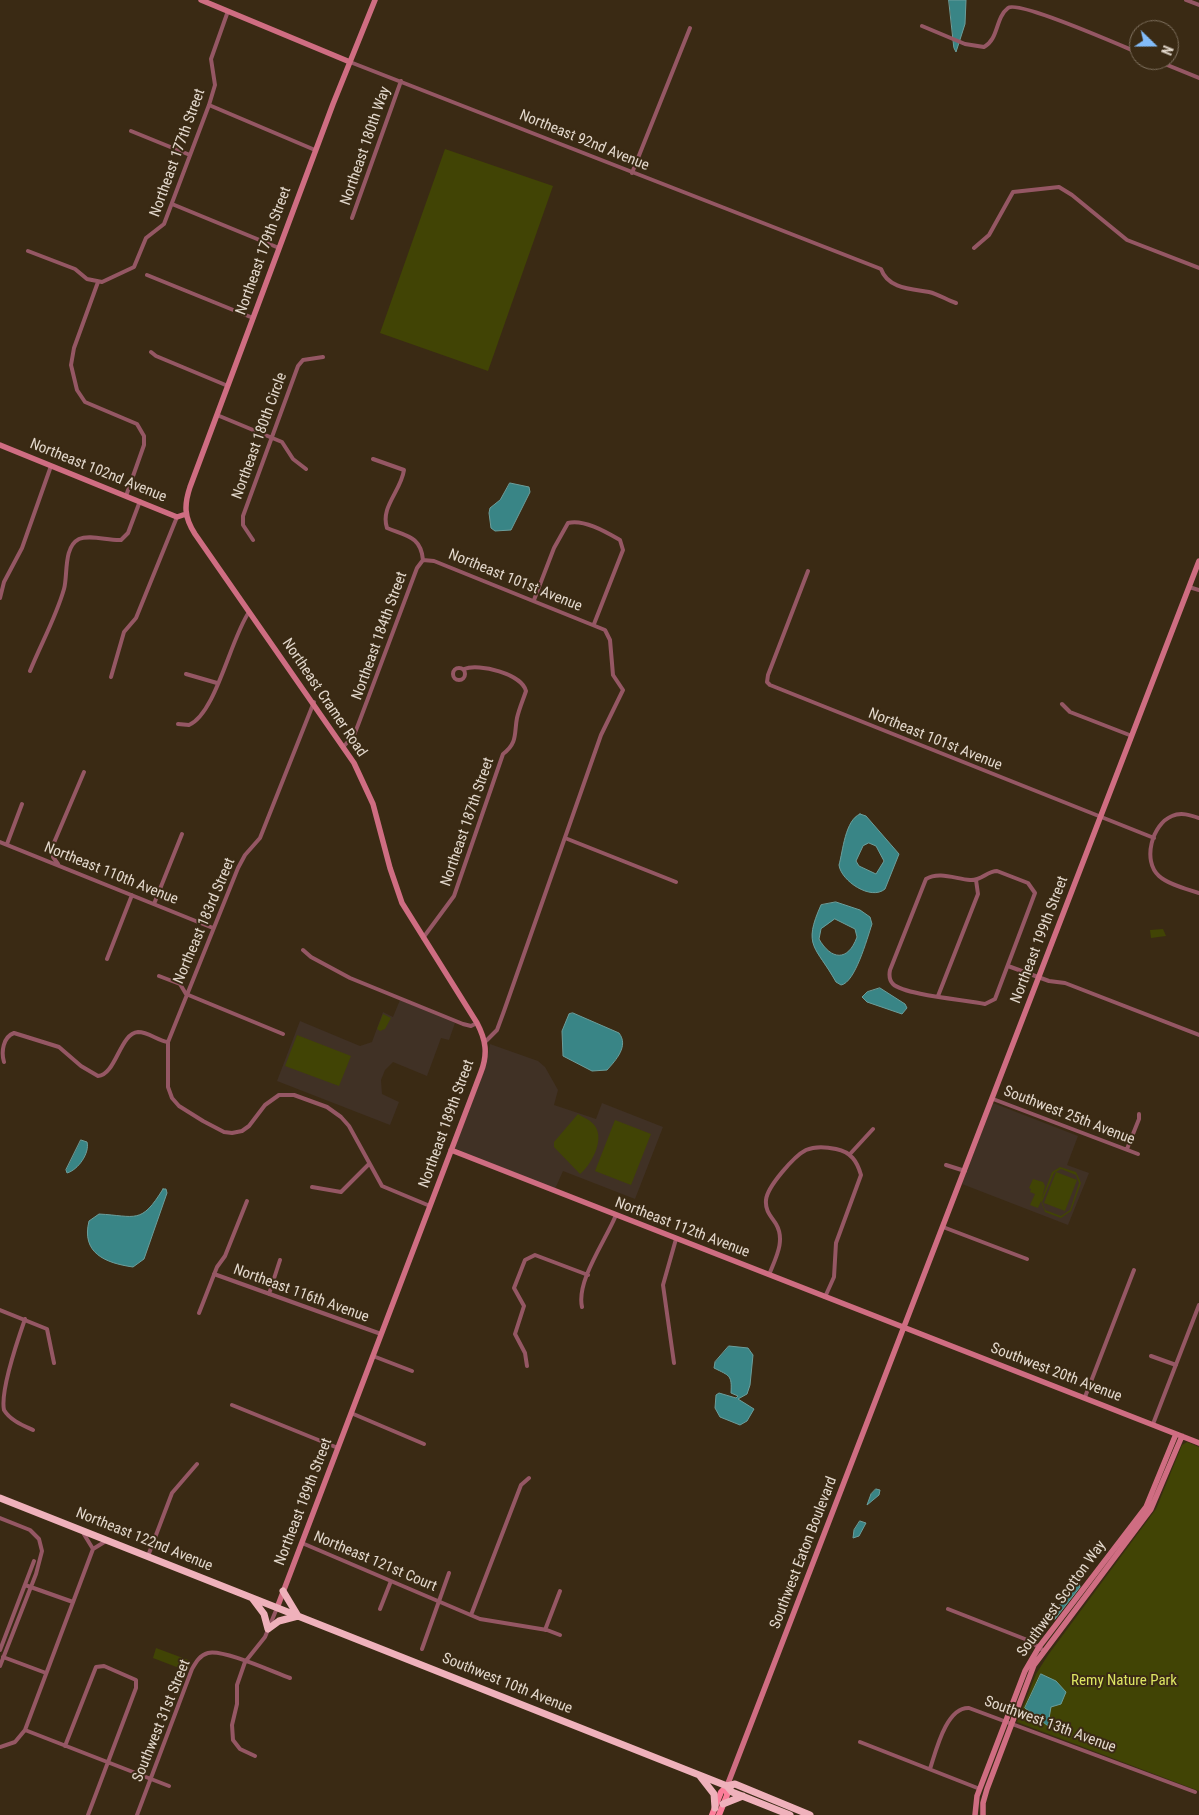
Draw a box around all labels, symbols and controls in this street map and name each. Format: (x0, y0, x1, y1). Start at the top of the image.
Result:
north arrow (1129, 20, 1179, 70)
text: N (1158, 43, 1176, 57)
street label: Northeast 180th Way (337, 84, 395, 208)
street label: Northeast 177th Street (146, 87, 210, 219)
street label: Northeast 92nd Avenue (516, 107, 652, 175)
street label: Northeast 179th Street (232, 185, 296, 317)
street label: Northeast 180th Circle (229, 370, 291, 502)
street label: Northeast 102nd Avenue (27, 435, 169, 507)
street label: Northeast 101st Avenue (446, 546, 584, 616)
street label: Northeast 184th Street (348, 570, 412, 702)
street label: Northeast Cramer Road (278, 635, 370, 761)
street label: Northeast 101st Avenue (866, 705, 1004, 775)
street label: Northeast 187th Street (438, 755, 498, 889)
street label: Northeast 110th Avenue (41, 839, 181, 909)
street label: Northeast 183rd Street (170, 855, 240, 987)
street label: Northeast 199th Street (1007, 874, 1073, 1006)
street label: Northeast 189th Street (415, 1058, 479, 1190)
street label: Southwest 25th Avenue (1001, 1083, 1137, 1149)
street label: Northeast 112th Avenue (612, 1194, 752, 1262)
street label: Northeast 116th Avenue (231, 1261, 371, 1327)
street label: Southwest 20th Avenue (988, 1340, 1124, 1406)
street label: Northeast 189th Street (271, 1436, 337, 1568)
street label: Southwest Eaton Boulevard (767, 1474, 841, 1632)
street label: Northeast 122nd Avenue (73, 1504, 215, 1576)
street label: Northeast 121st Court (311, 1528, 439, 1596)
street label: Southwest Scotton Way (1014, 1537, 1110, 1661)
street label: Southwest 10th Avenue (439, 1650, 575, 1718)
street label: Southwest 31st Street (129, 1657, 195, 1785)
park label: Remy Nature Park (1071, 1672, 1177, 1690)
street label: Southwest 13th Avenue (982, 1693, 1118, 1757)

